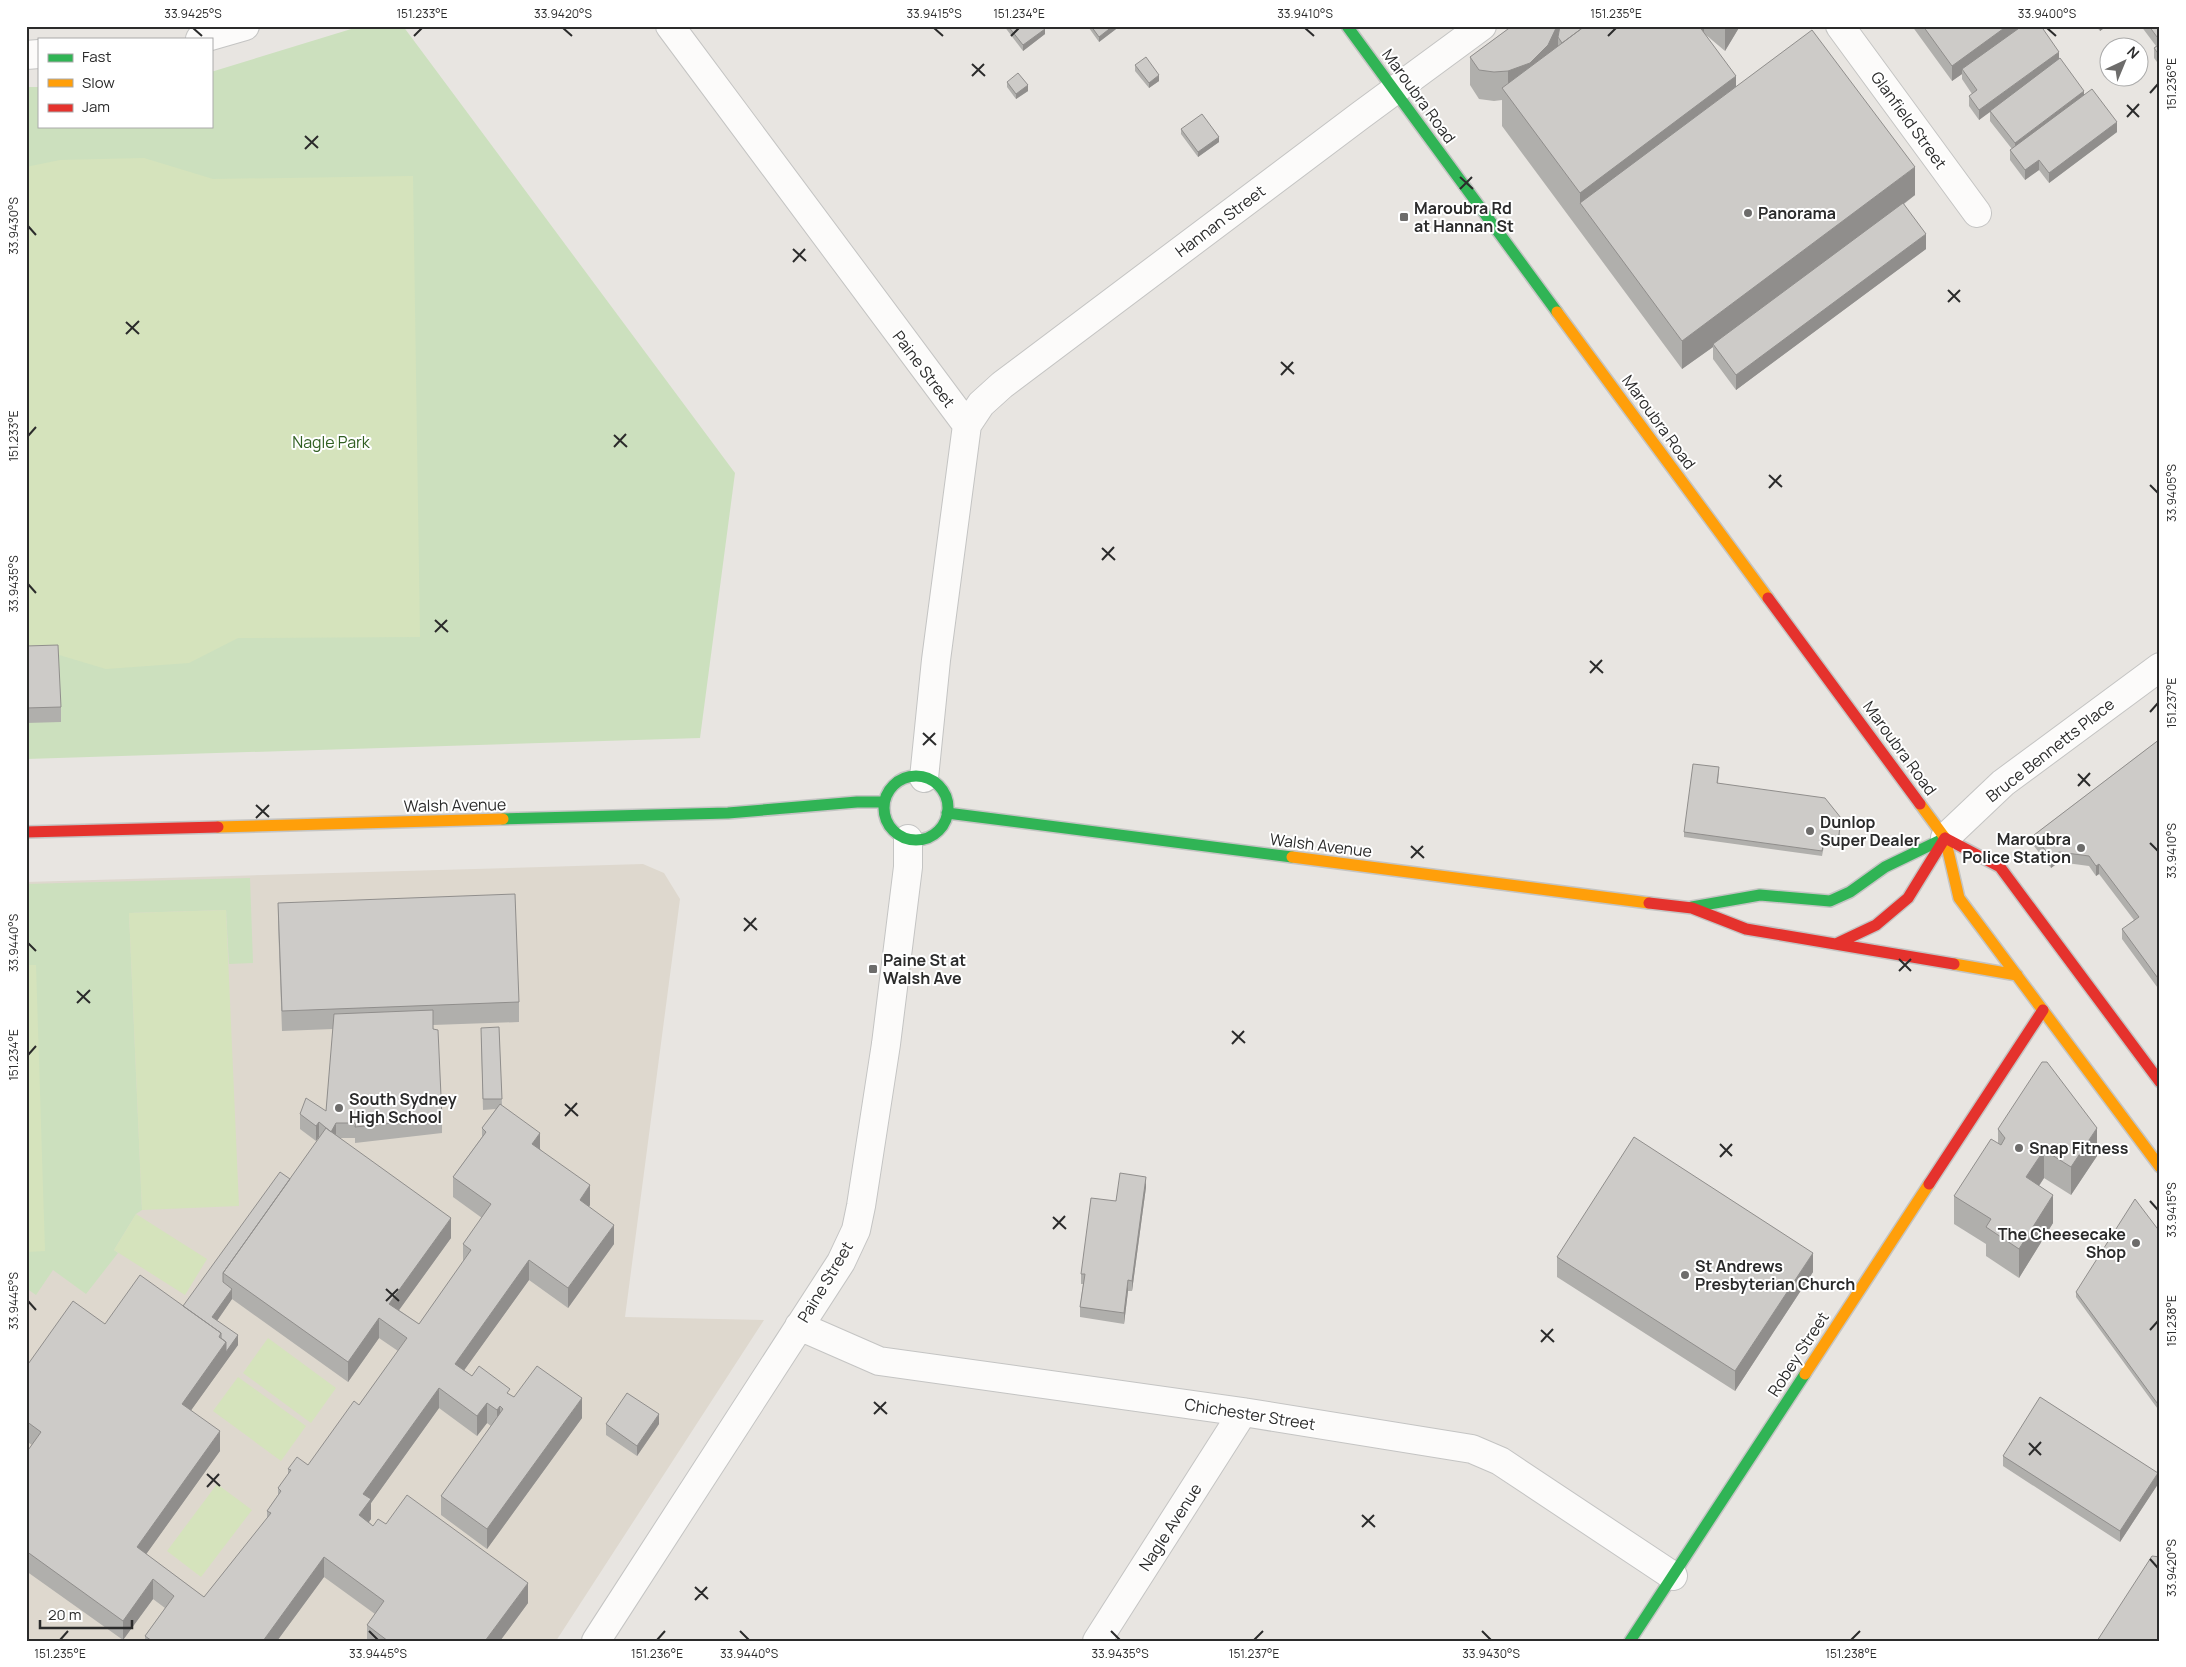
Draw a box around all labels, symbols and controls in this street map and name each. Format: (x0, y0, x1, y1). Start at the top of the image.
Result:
text: 33.9425°S (164, 5, 222, 22)
text: 151.233°E (396, 5, 448, 22)
text: 33.9420°S (534, 5, 592, 22)
text: 33.9415°S (906, 5, 962, 22)
text: 151.234°E (993, 5, 1045, 22)
text: 33.9410°S (1277, 5, 1333, 22)
text: 151.235°E (1590, 5, 1642, 22)
text: 33.9400°S (2018, 5, 2076, 22)
legend (38, 38, 212, 128)
north arrow (2098, 38, 2148, 88)
text: N (2123, 42, 2144, 63)
street label: Maroubra Road (1377, 44, 1461, 148)
text: Fast (82, 46, 111, 67)
text: 151.236°E (2163, 58, 2180, 110)
street label: Glanfield Street (1866, 67, 1952, 173)
text: Slow (82, 72, 115, 93)
text: Jam (82, 96, 110, 117)
street label: Hannan Street (1170, 180, 1270, 262)
text: 33.9430°S (5, 197, 22, 255)
place label: Maroubra Rd at Hannan St (1414, 197, 1514, 237)
place label: Panorama (1758, 202, 1836, 224)
marker: Panorama (1742, 207, 1754, 219)
marker: Maroubra Rd at Hannan St (1398, 211, 1410, 223)
street label: Paine Street (888, 326, 960, 412)
street label: Maroubra Road (1617, 370, 1701, 474)
text: 151.233°E (5, 410, 22, 462)
park label: Nagle Park (292, 431, 371, 453)
text: 33.9405°S (2163, 464, 2180, 522)
text: 33.9435°S (5, 555, 22, 613)
text: 151.237°E (2163, 678, 2180, 728)
street label: Bruce Bennetts Place (1981, 693, 2119, 807)
street label: Maroubra Road (1858, 696, 1942, 800)
street label: Walsh Avenue (403, 793, 507, 817)
place label: Dunlop Super Dealer (1820, 811, 1920, 851)
text: 33.9410°S (2163, 823, 2180, 879)
marker: Dunlop Super Dealer (1804, 825, 1816, 837)
street label: Walsh Avenue (1269, 828, 1373, 862)
place label: Maroubra Police Station (1962, 828, 2071, 868)
marker: Maroubra Police Station (2075, 842, 2087, 854)
text: 33.9440°S (5, 914, 22, 972)
place label: Paine St at Walsh Ave (883, 949, 966, 989)
marker: Paine St at Walsh Ave (867, 963, 879, 975)
text: 151.234°E (5, 1029, 22, 1081)
place label: South Sydney High School (349, 1088, 457, 1128)
marker: South Sydney High School (333, 1102, 345, 1114)
place label: Snap Fitness (2029, 1137, 2129, 1159)
marker: Snap Fitness (2013, 1142, 2025, 1154)
text: 33.9415°S (2163, 1182, 2180, 1238)
place label: The Cheesecake Shop (1998, 1223, 2126, 1263)
street label: Paine Street (792, 1237, 858, 1327)
marker: The Cheesecake Shop (2130, 1237, 2142, 1249)
place label: St Andrews Presbyterian Church (1695, 1255, 1855, 1295)
marker: St Andrews Presbyterian Church (1679, 1269, 1691, 1281)
text: 33.9445°S (5, 1272, 22, 1330)
text: 151.238°E (2163, 1295, 2180, 1347)
street label: Robey Street (1762, 1307, 1834, 1401)
street label: Chichester Street (1183, 1393, 1317, 1435)
street label: Nagle Avenue (1133, 1479, 1207, 1575)
text: 33.9420°S (2163, 1539, 2180, 1597)
scale bar (40, 1597, 132, 1629)
text: 20 m (48, 1604, 81, 1625)
text: 151.235°E (34, 1645, 86, 1662)
text: 33.9445°S (349, 1645, 407, 1662)
text: 151.236°E (631, 1645, 683, 1662)
text: 33.9440°S (720, 1645, 778, 1662)
text: 33.9435°S (1091, 1645, 1149, 1662)
text: 151.237°E (1229, 1645, 1279, 1662)
text: 33.9430°S (1462, 1645, 1520, 1662)
text: 151.238°E (1825, 1645, 1877, 1662)

